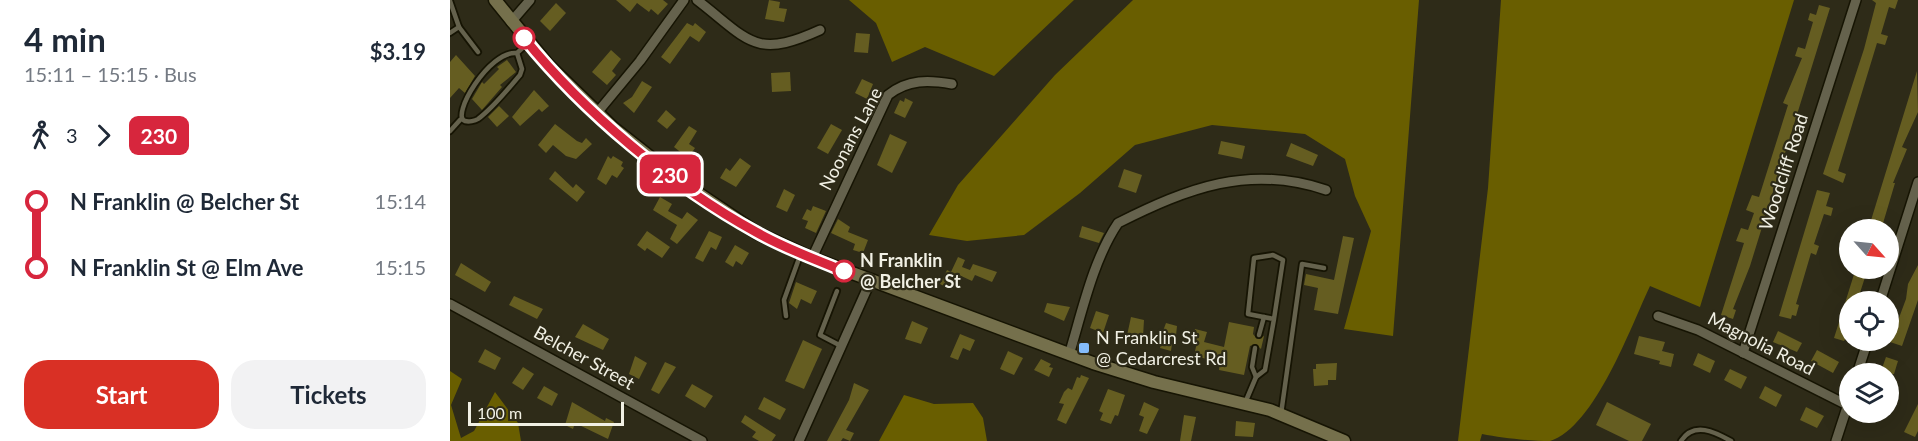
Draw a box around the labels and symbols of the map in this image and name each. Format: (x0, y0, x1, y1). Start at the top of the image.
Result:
unlabelled marker (513, 27, 535, 49)
street label: Noonans Lane (814, 83, 886, 194)
street label: Woodcliff Road (1754, 111, 1812, 233)
line badge: 230 (636, 154, 704, 194)
north arrow (1839, 219, 1899, 279)
place label: N Franklin @ Belcher St (860, 249, 961, 292)
marker: N Franklin @ Belcher St (833, 260, 855, 282)
street label: Magnolia Road (1704, 307, 1819, 379)
street label: Belcher Street (530, 320, 639, 394)
place label: N Franklin St @ Cedarcrest Rd (1096, 326, 1226, 369)
marker: N Franklin St @ Cedarcrest Rd (1077, 341, 1091, 355)
scale bar (468, 399, 624, 426)

